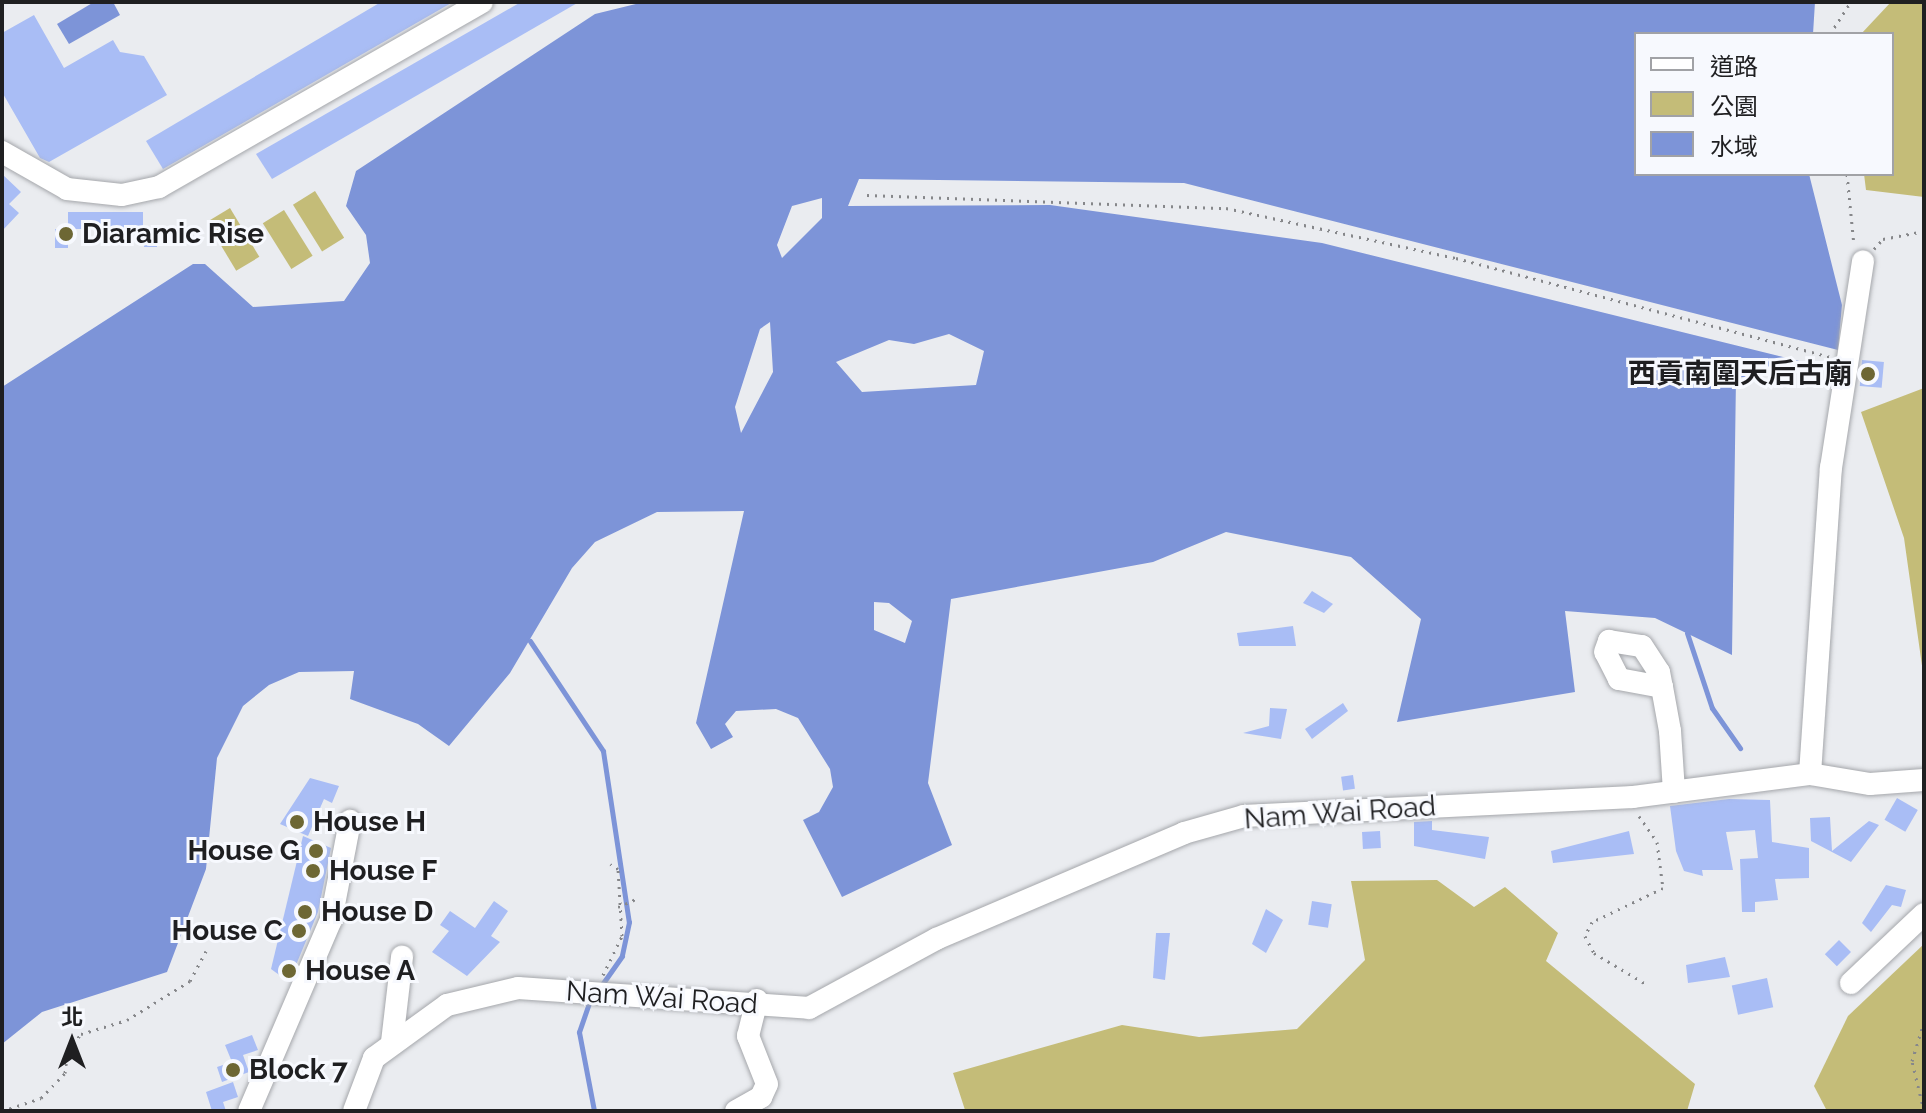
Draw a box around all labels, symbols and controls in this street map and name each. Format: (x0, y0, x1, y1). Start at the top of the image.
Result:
legend (1634, 32, 1894, 176)
text: 道路 (1710, 52, 1758, 81)
text: 公園 (1710, 92, 1758, 121)
text: 水域 (1710, 132, 1758, 161)
place label: Diaramic Rise (82, 217, 264, 251)
marker: Diaramic Rise (57, 225, 75, 243)
place label: 西貢南圍天后古廟 (1628, 357, 1852, 391)
marker: 西貢南圍天后古廟 (1859, 365, 1877, 383)
street label: Nam Wai Road (1243, 790, 1437, 836)
place label: House H (313, 805, 426, 839)
marker: House H (288, 813, 306, 831)
place label: House G (187, 834, 300, 868)
marker: House G (307, 842, 325, 860)
place label: House F (329, 854, 437, 888)
marker: House F (304, 862, 322, 880)
place label: House D (321, 895, 433, 929)
marker: House D (296, 903, 314, 921)
place label: House C (172, 914, 283, 948)
marker: House C (290, 922, 308, 940)
place label: House A (305, 954, 416, 988)
marker: House A (280, 962, 298, 980)
street label: Nam Wai Road (565, 975, 759, 1021)
north arrow (32, 1001, 112, 1081)
text: 北 (61, 1004, 83, 1030)
place label: Block 7 (249, 1053, 348, 1087)
marker: Block 7 (224, 1061, 242, 1079)

